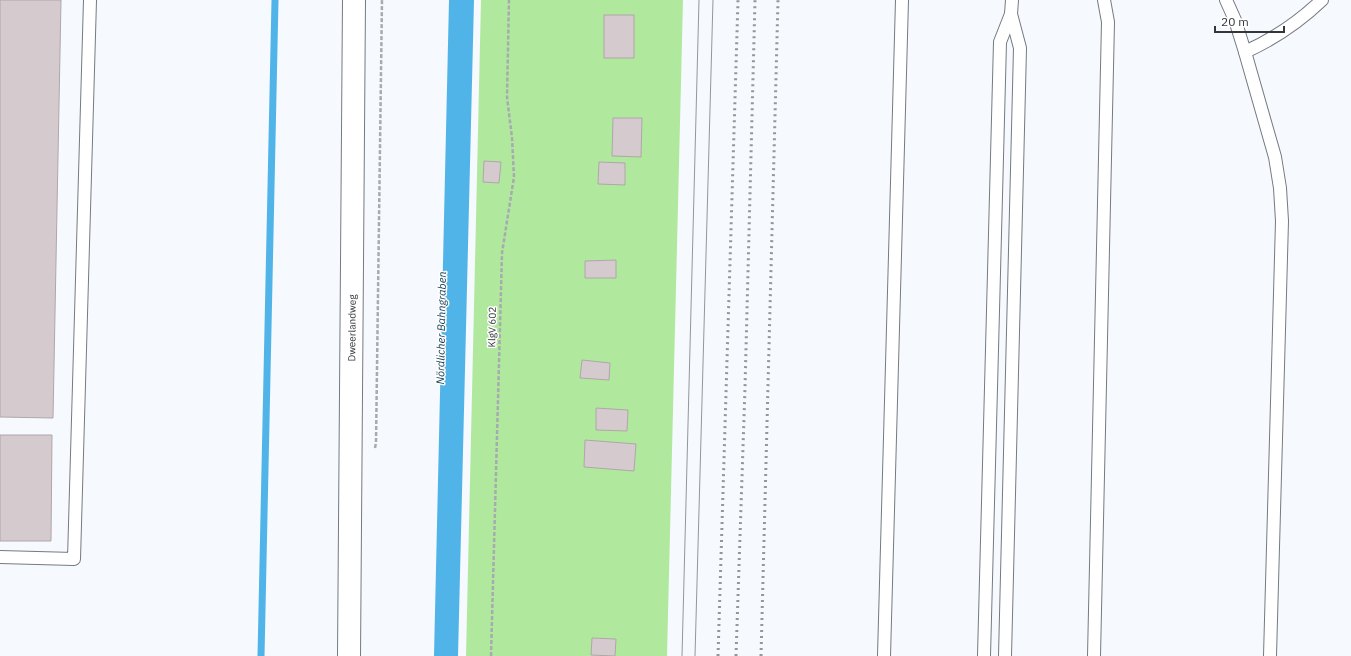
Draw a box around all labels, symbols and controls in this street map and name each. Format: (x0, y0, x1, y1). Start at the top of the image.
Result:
scale bar (1215, 8, 1284, 34)
text: 20 m (1221, 14, 1249, 29)
water label: Nördlicher Bahngraben (433, 271, 449, 385)
street label: Dweerlandweg (345, 294, 358, 362)
street label: KlgV 602 (485, 307, 499, 347)

